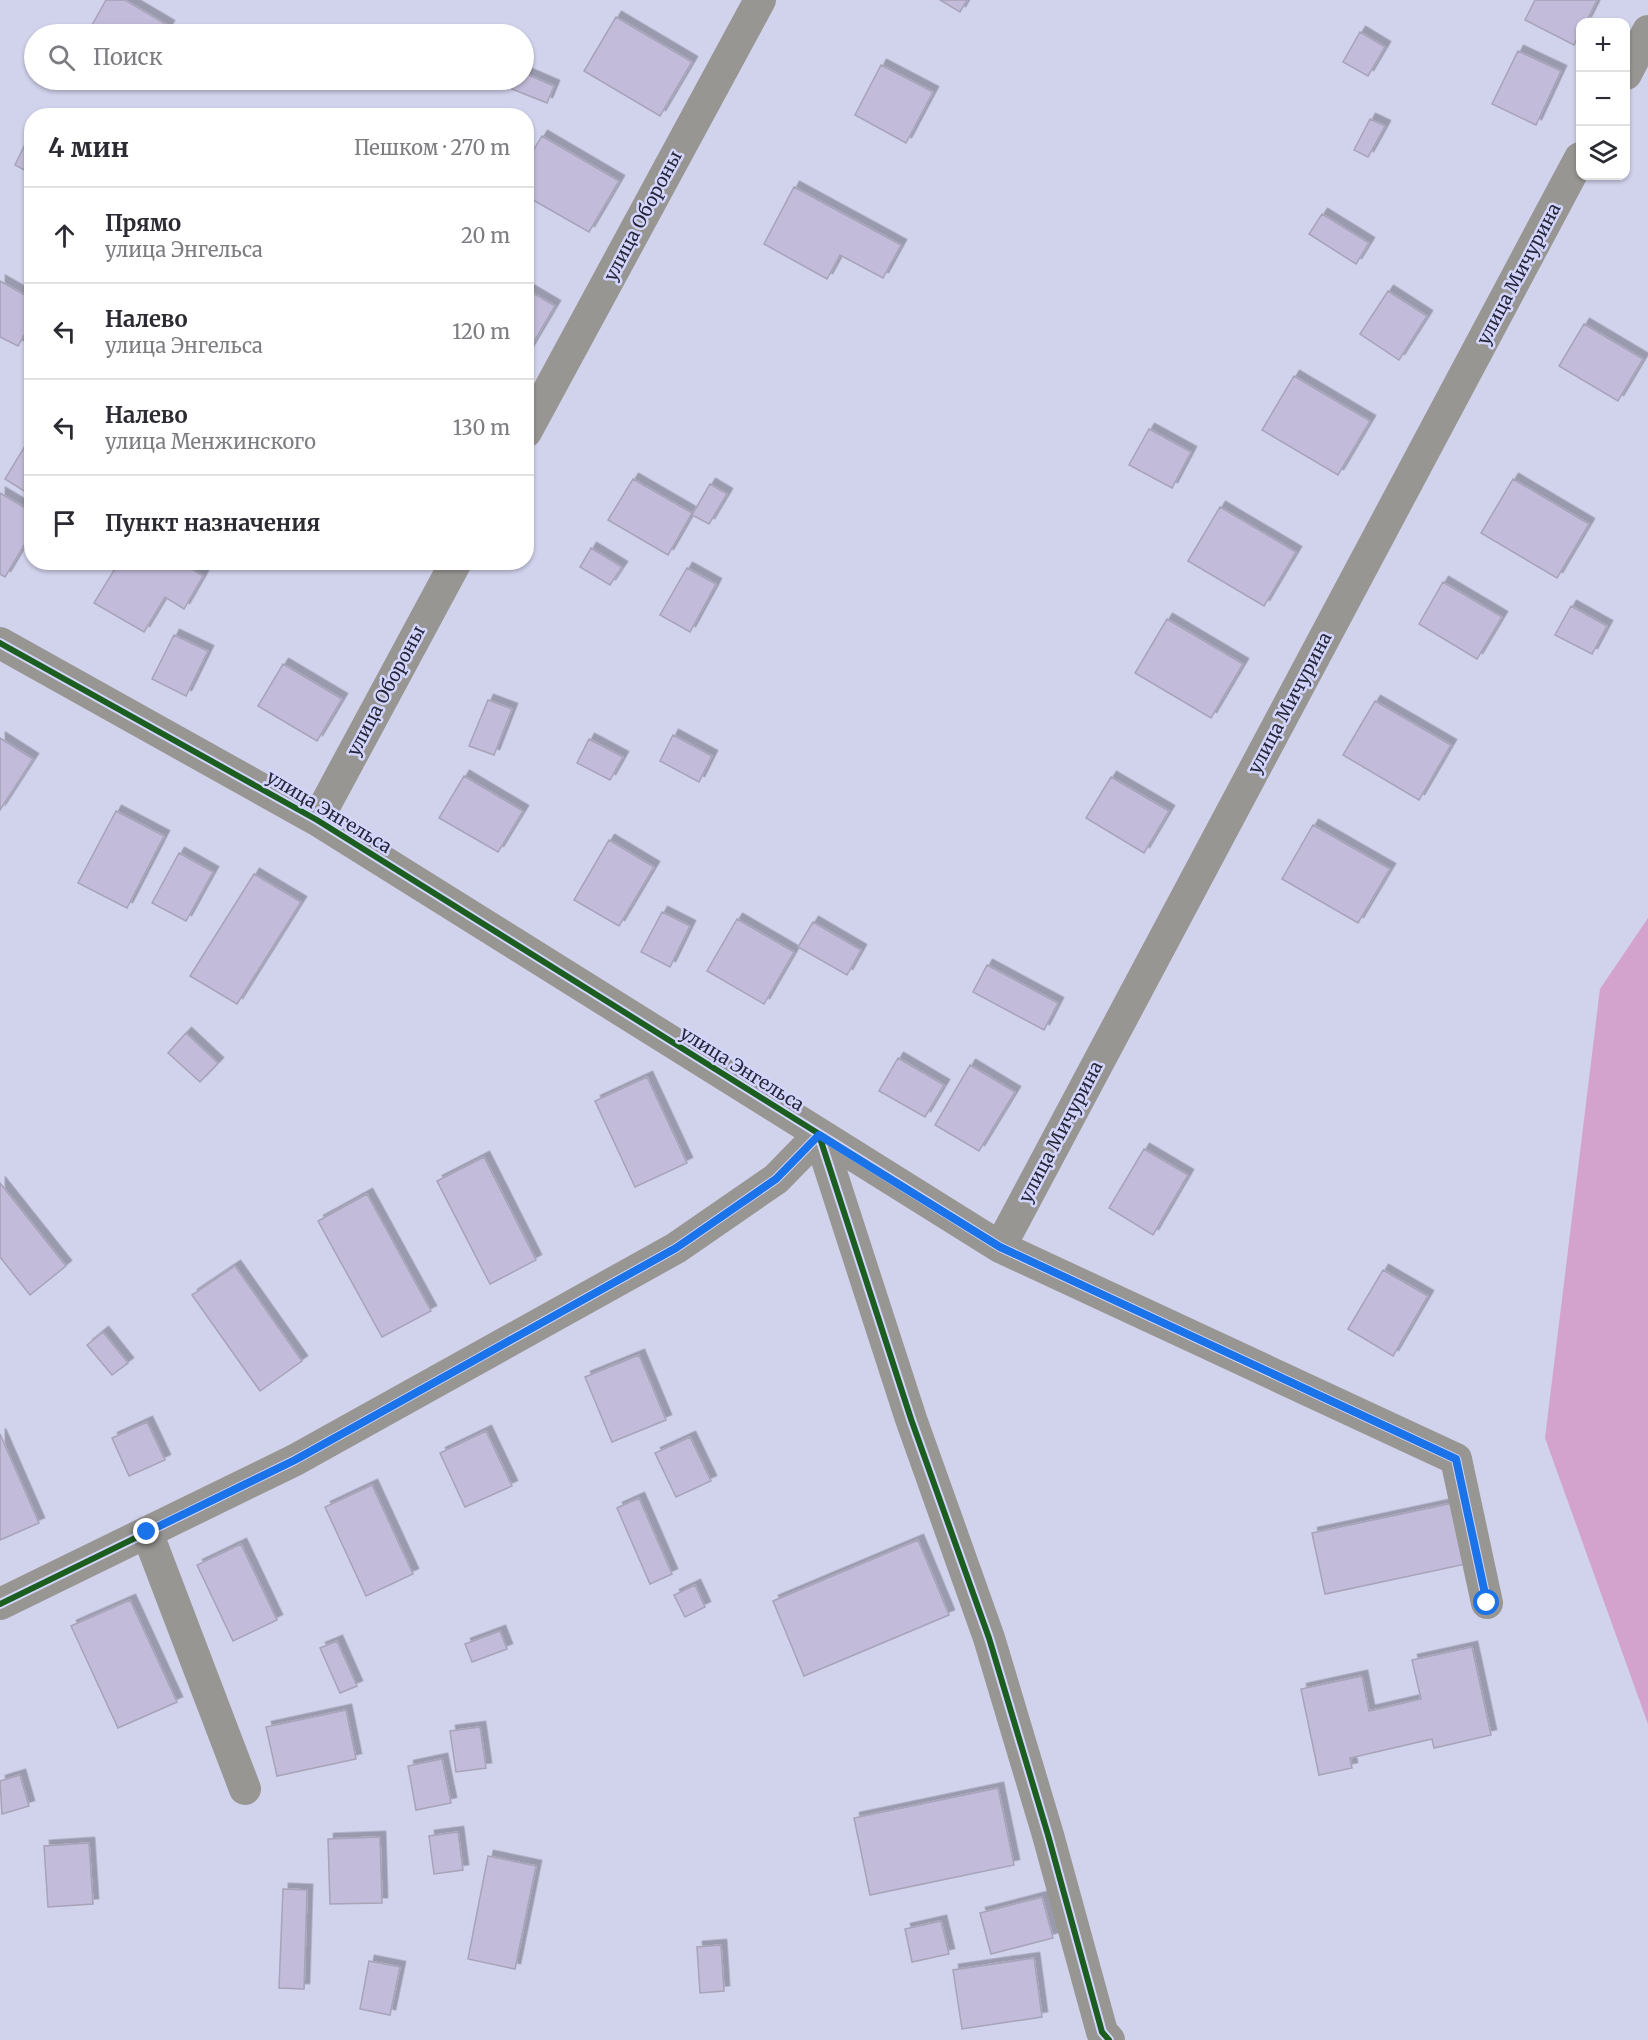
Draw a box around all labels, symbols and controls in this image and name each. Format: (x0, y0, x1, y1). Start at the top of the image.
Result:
map controls (1576, 18, 1630, 180)
button: + (1576, 18, 1630, 72)
search box (24, 24, 534, 90)
icon: search (45, 41, 78, 74)
text: Поиск (93, 43, 163, 71)
button: − (1576, 72, 1630, 126)
button: layers (1576, 126, 1630, 180)
text: 4 мин (48, 131, 129, 164)
text: Пешком · 270 m (354, 135, 510, 160)
street label: улица Обороны (599, 147, 687, 285)
street label: улица Мичурина (1472, 199, 1566, 348)
text: Прямо (105, 209, 181, 237)
icon: ahead (48, 219, 81, 252)
text: 20 m (461, 223, 510, 248)
text: улица Энгельса (105, 237, 263, 262)
text: Налево (105, 305, 188, 333)
icon: left (48, 315, 81, 348)
text: 120 m (452, 319, 510, 344)
text: улица Энгельса (105, 333, 263, 358)
text: Налево (105, 401, 188, 429)
icon: left (48, 411, 81, 444)
text: 130 m (453, 415, 510, 440)
text: улица Менжинского (105, 429, 316, 454)
icon: arrive (48, 507, 81, 540)
text: Пункт назначения (105, 509, 320, 537)
street label: улица Обороны (342, 622, 430, 760)
street label: улица Мичурина (1243, 628, 1337, 777)
street label: улица Энгельса (262, 765, 396, 858)
street label: улица Энгельса (676, 1021, 809, 1116)
street label: улица Мичурина (1014, 1057, 1108, 1206)
route end (133, 1518, 159, 1544)
route start (1473, 1589, 1499, 1615)

